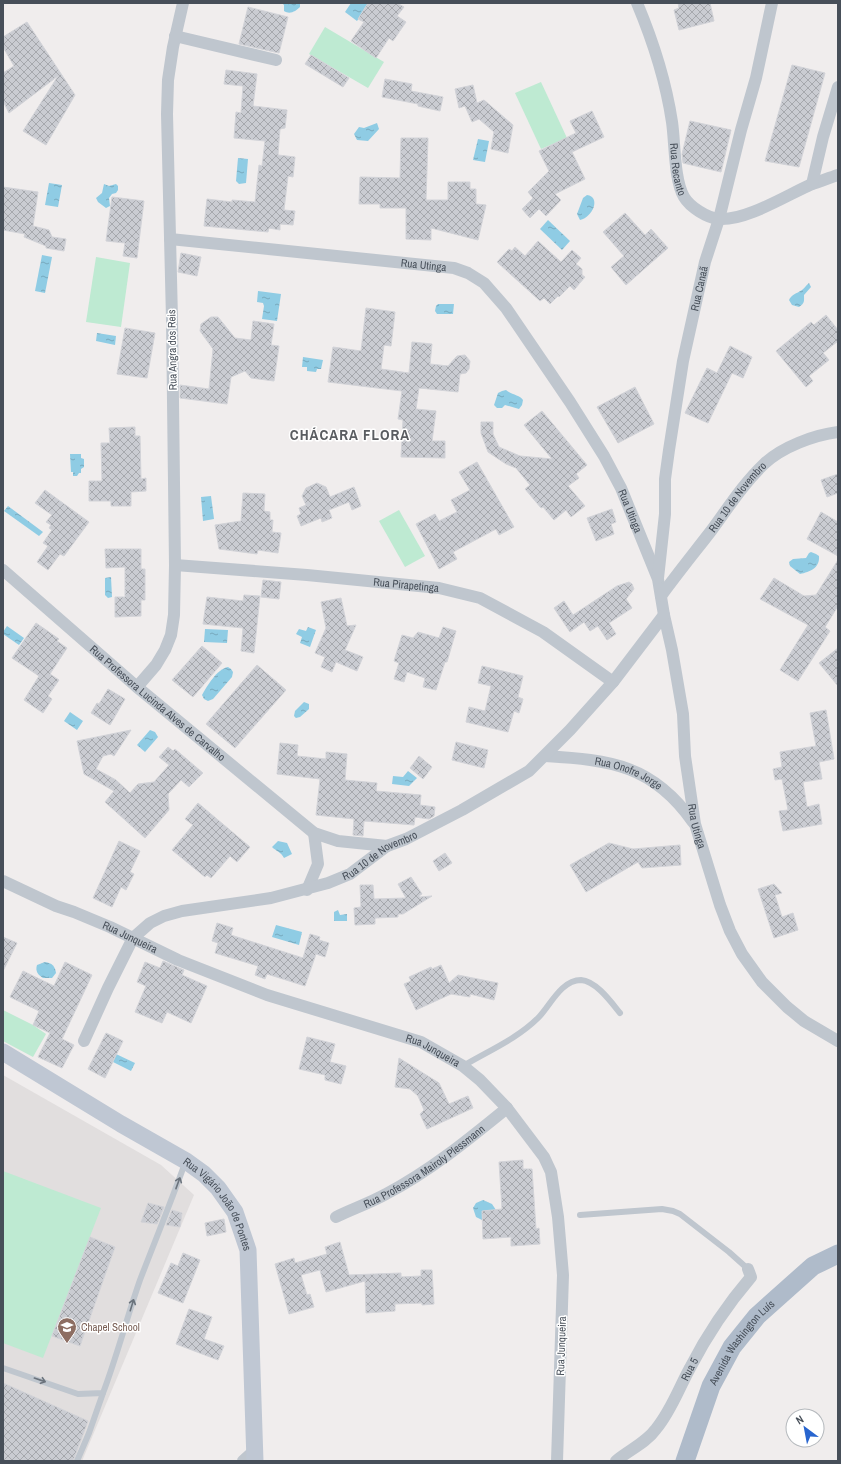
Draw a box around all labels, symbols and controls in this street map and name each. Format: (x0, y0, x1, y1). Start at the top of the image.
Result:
street label: Rua Recanto (667, 143, 689, 198)
street label: Rua Utinga (400, 256, 447, 274)
street label: Rua Canaã (687, 265, 711, 312)
street label: Rua Angra dos Reis (164, 309, 180, 390)
district label: CHÁCARA FLORA (290, 424, 410, 445)
street label: Rua 10 de Novembro (705, 459, 769, 535)
street label: Rua Utinga (615, 487, 645, 535)
street label: Rua Pirapetinga (373, 575, 440, 595)
street label: Rua Professora Lucinda Alves de Carvalho (87, 642, 228, 764)
street label: Rua Onofre Jorge (594, 754, 665, 793)
street label: Rua Utinga (685, 803, 709, 850)
street label: Rua 10 de Novembro (340, 827, 419, 883)
street label: Rua Junqueira (101, 918, 160, 956)
street label: Rua Junqueira (404, 1031, 463, 1070)
street label: Rua Professora Mairoly Plessmann (361, 1122, 488, 1211)
street label: Rua Vigário João de Pontes (180, 1154, 255, 1253)
one-way arrow (175, 1177, 182, 1190)
street label: Avenida Washington Luís (705, 1296, 778, 1388)
one-way arrow (129, 1299, 137, 1311)
school or university icon: Chapel School (56, 1316, 78, 1344)
street label: Rua Junqueira (553, 1316, 569, 1376)
place label: Chapel School (81, 1320, 140, 1334)
street label: Rua 5 (678, 1355, 701, 1383)
one-way arrow (33, 1377, 45, 1385)
north arrow (785, 1408, 825, 1448)
text: N (793, 1412, 806, 1427)

